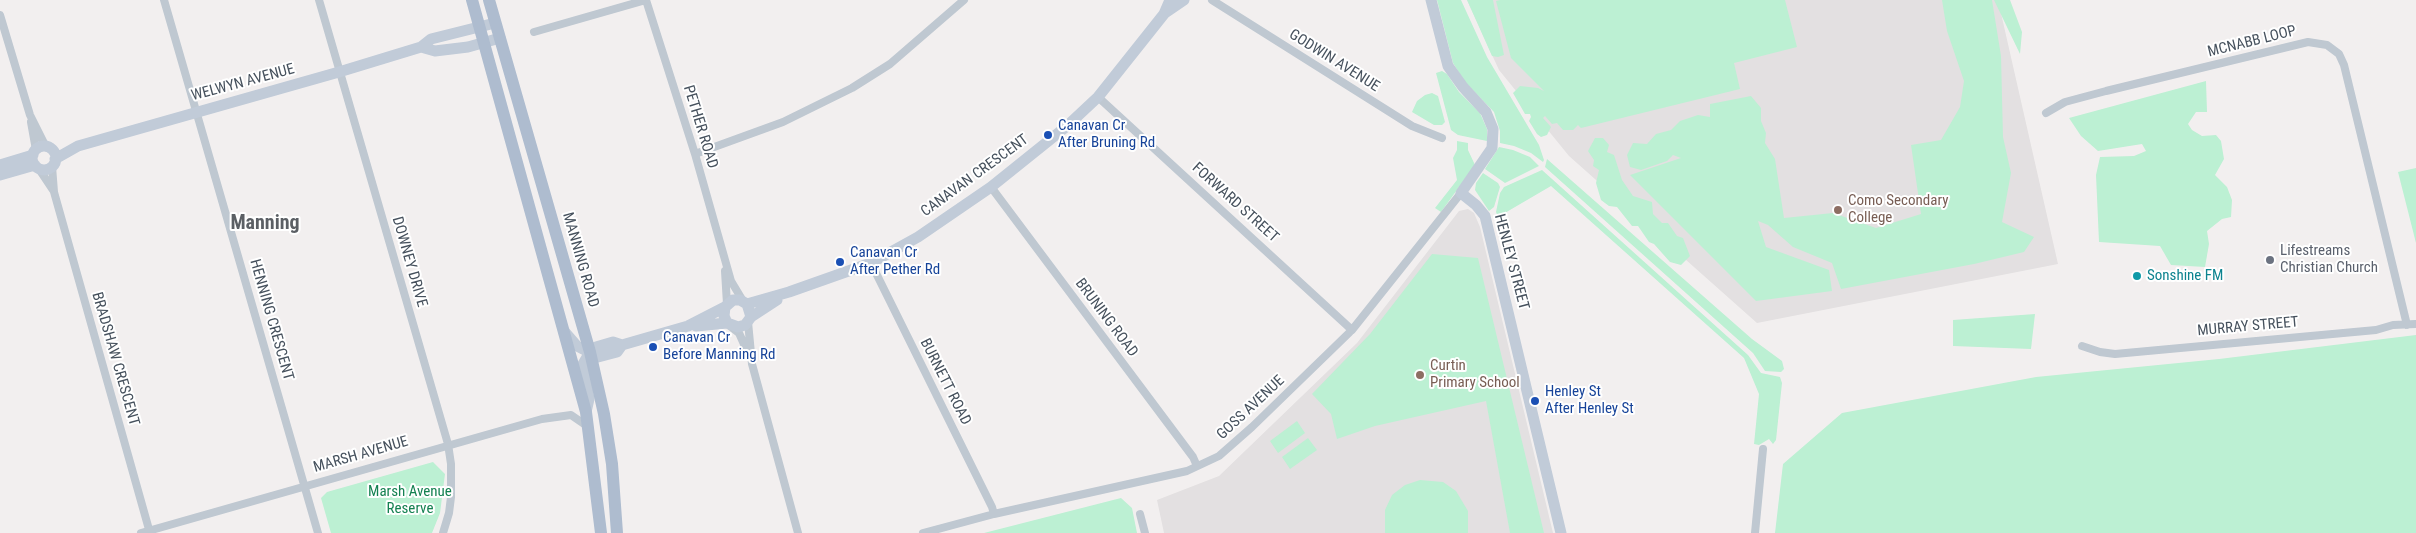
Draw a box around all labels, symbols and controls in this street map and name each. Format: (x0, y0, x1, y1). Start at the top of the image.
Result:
street label: MCNABB LOOP (2206, 22, 2298, 62)
street label: GODWIN AVENUE (1285, 26, 1383, 96)
street label: WELWYN AVENUE (189, 61, 297, 105)
street label: PETHER ROAD (679, 83, 721, 171)
place label: Canavan Cr After Bruning Rd (1058, 117, 1155, 152)
marker: Canavan Cr After Bruning Rd (1042, 129, 1054, 141)
street label: CANAVAN CRESCENT (918, 131, 1032, 221)
street label: FORWARD STREET (1188, 159, 1282, 247)
place label: Como Secondary College (1848, 192, 1948, 227)
marker: Como Secondary College (1832, 204, 1844, 216)
street label: MANNING ROAD (558, 210, 602, 310)
district label: Manning (230, 212, 300, 236)
street label: HENLEY STREET (1490, 212, 1532, 312)
street label: DOWNEY DRIVE (388, 215, 430, 309)
place label: Lifestreams Christian Church (2280, 242, 2378, 277)
place label: Canavan Cr After Pether Rd (850, 244, 940, 279)
marker: Lifestreams Christian Church (2264, 254, 2276, 266)
marker: Canavan Cr After Pether Rd (834, 256, 846, 268)
street label: HENNING CRESCENT (245, 257, 297, 383)
place label: Sonshine FM (2147, 267, 2223, 285)
marker: Sonshine FM (2131, 270, 2143, 282)
street label: BRUNING ROAD (1071, 275, 1141, 361)
street label: BRADSHAW CRESCENT (87, 290, 143, 428)
street label: MURRAY STREET (2197, 314, 2299, 340)
place label: Canavan Cr Before Manning Rd (663, 329, 775, 364)
street label: BURNETT ROAD (915, 336, 975, 428)
marker: Canavan Cr Before Manning Rd (647, 341, 659, 353)
place label: Curtin Primary School (1430, 357, 1520, 392)
marker: Curtin Primary School (1414, 369, 1426, 381)
street label: GOSS AVENUE (1213, 372, 1289, 444)
place label: Henley St After Henley St (1545, 383, 1634, 418)
marker: Henley St After Henley St (1529, 395, 1541, 407)
street label: MARSH AVENUE (312, 433, 410, 477)
park label: Marsh Avenue Reserve (368, 483, 452, 518)

